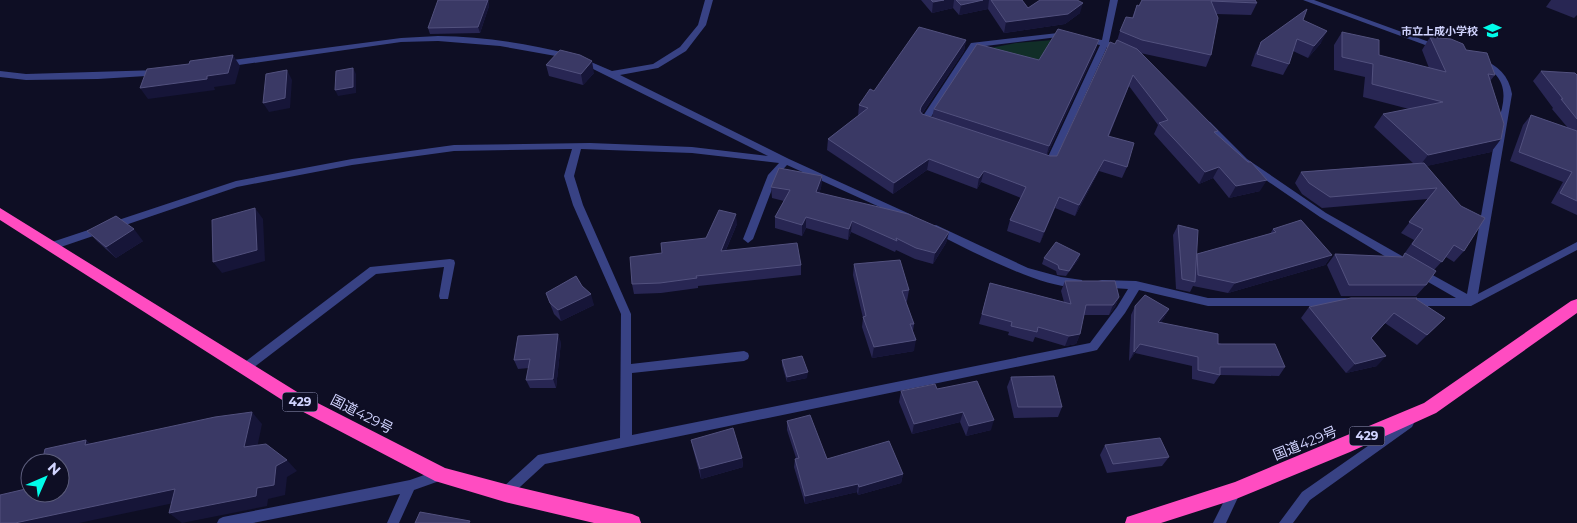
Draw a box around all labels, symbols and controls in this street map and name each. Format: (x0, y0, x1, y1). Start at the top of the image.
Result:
school or university icon: 市立上成小学校 (1482, 21, 1502, 41)
place label: 市立上成小学校 (1401, 24, 1478, 38)
street label: 国道429号 (328, 391, 396, 437)
road number: 429 (282, 392, 318, 412)
street label: 国道429号 (1270, 422, 1340, 464)
road number: 429 (1350, 426, 1384, 446)
north arrow (20, 453, 70, 503)
text: N (44, 458, 65, 479)

